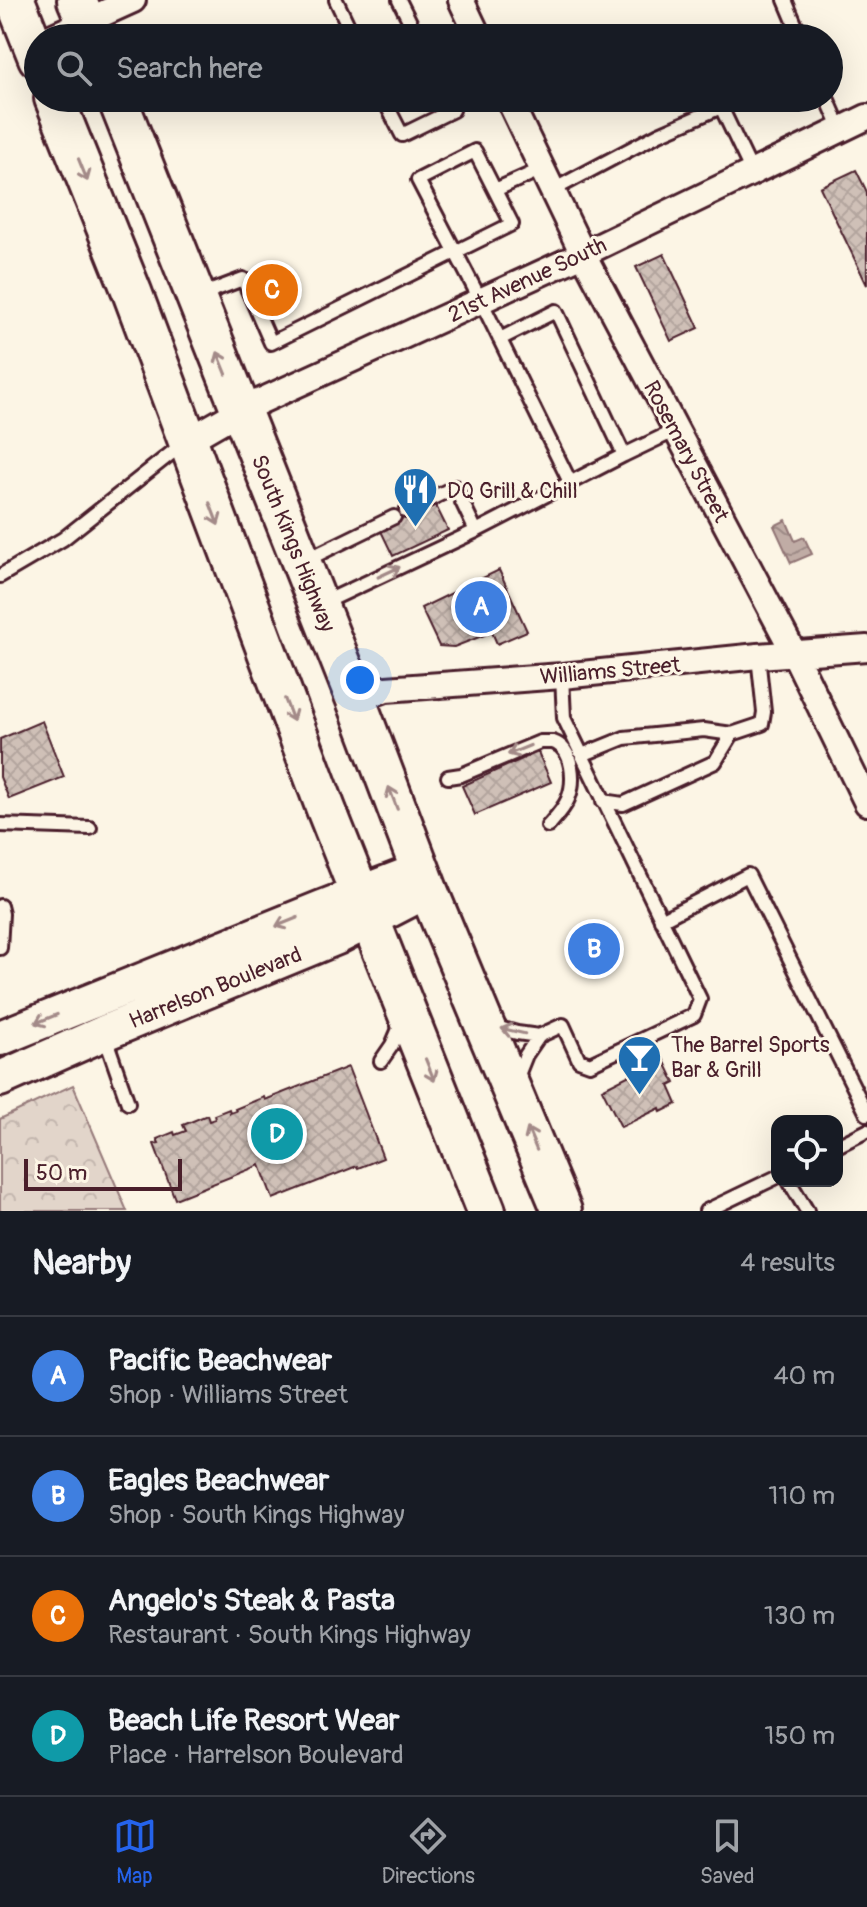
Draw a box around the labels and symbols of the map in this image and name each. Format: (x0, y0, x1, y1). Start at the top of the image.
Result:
one-way arrow (77, 157, 91, 182)
street label: 21st Avenue South (444, 231, 611, 329)
pin: C (246, 260, 298, 320)
one-way arrow (214, 351, 229, 376)
street label: Rosemary Street (637, 376, 735, 527)
street label: South Kings Highway (245, 451, 341, 636)
restaurant icon: DQ Grill & Chill (392, 466, 440, 529)
place label: DQ Grill & Chill (447, 477, 578, 505)
one-way arrow (208, 501, 222, 526)
one-way arrow (376, 564, 400, 579)
pin: A (455, 577, 507, 637)
street label: Williams Street (539, 651, 682, 691)
your location (340, 660, 380, 700)
one-way arrow (283, 698, 297, 722)
one-way arrow (507, 744, 531, 759)
one-way arrow (385, 786, 399, 810)
one-way arrow (275, 916, 300, 930)
pin: B (568, 919, 620, 979)
street label: Harrelson Boulevard (125, 941, 306, 1035)
one-way arrow (34, 1013, 59, 1028)
one-way arrow (501, 1023, 527, 1038)
place label: The Barrel Sports Bar & Grill (671, 1031, 830, 1084)
bar icon: The Barrel Sports Bar & Grill (616, 1033, 664, 1096)
one-way arrow (424, 1057, 438, 1082)
pin: D (251, 1104, 303, 1164)
one-way arrow (523, 1127, 538, 1152)
scale bar (24, 1155, 182, 1191)

